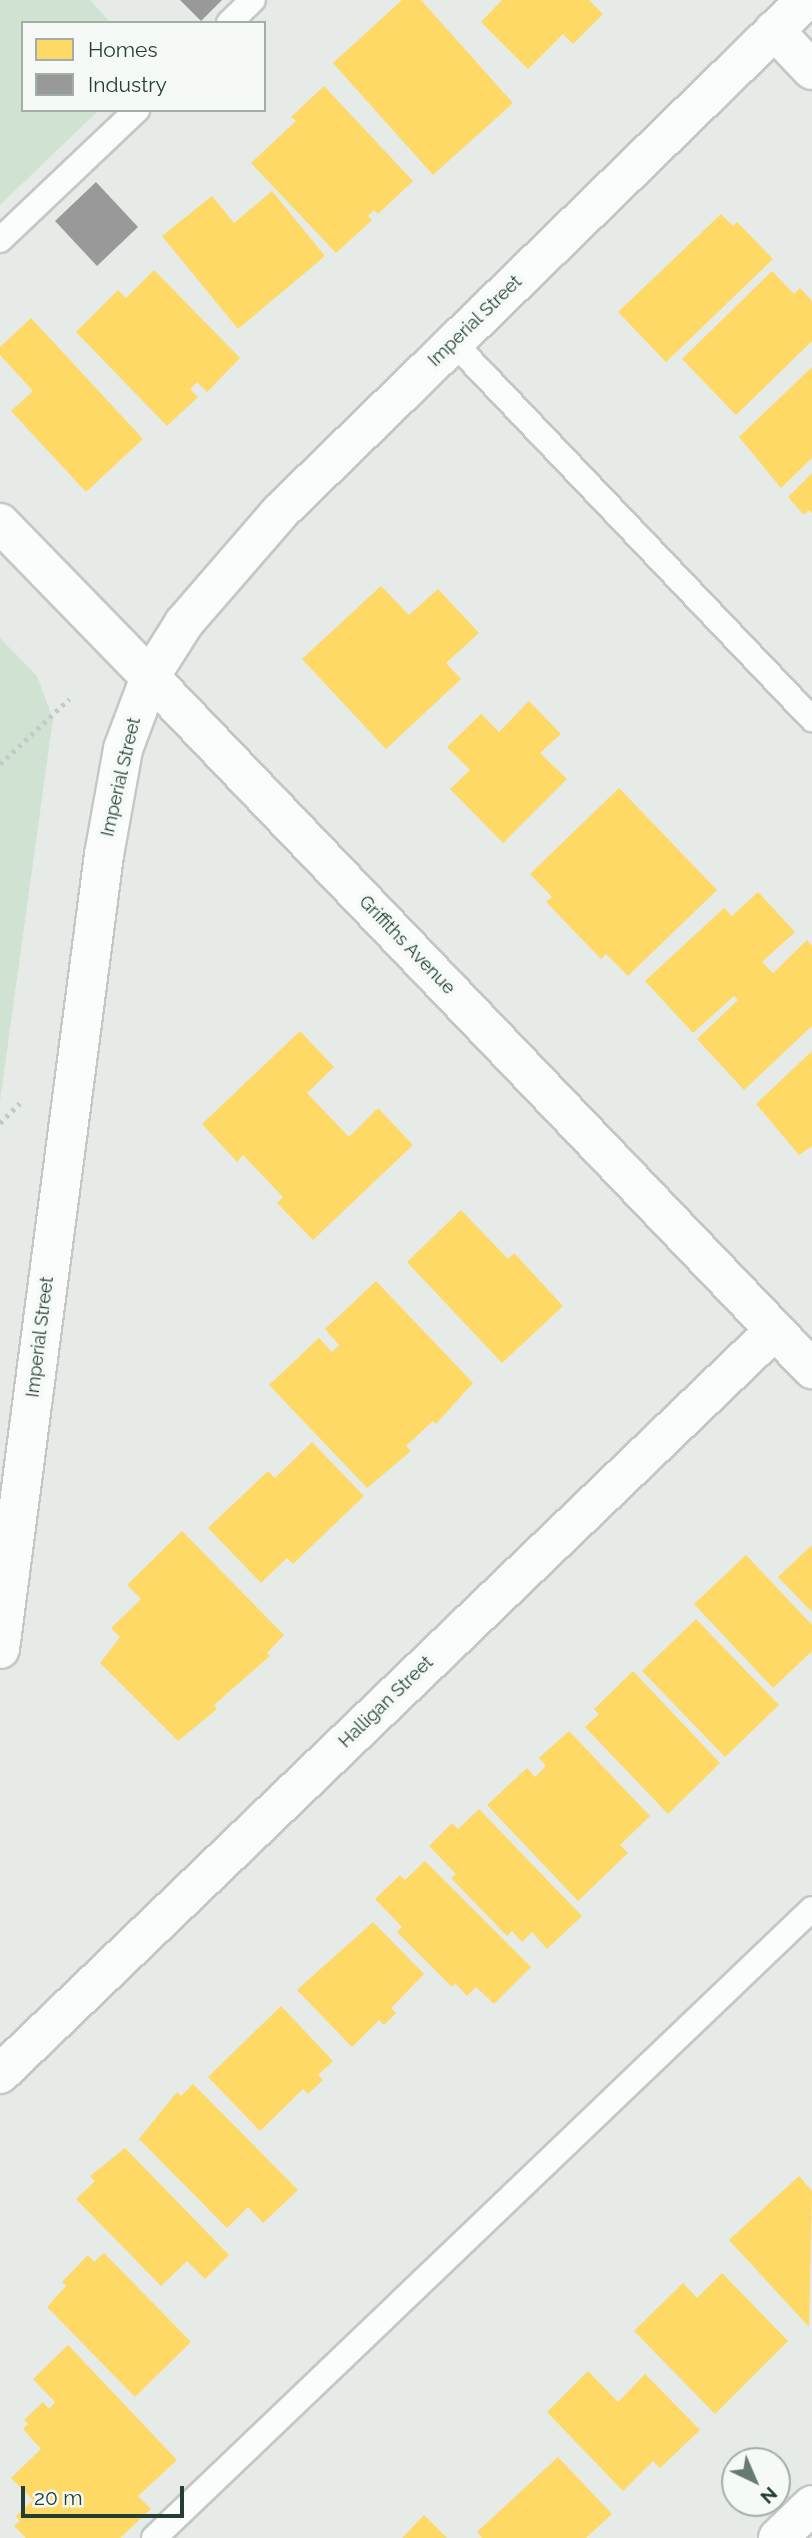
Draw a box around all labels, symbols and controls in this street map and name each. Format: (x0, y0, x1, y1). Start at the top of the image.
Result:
legend (21, 21, 266, 112)
text: Homes (88, 37, 158, 62)
text: Industry (88, 72, 167, 97)
street label: Imperial Street (424, 271, 526, 371)
street label: Imperial Street (97, 715, 145, 839)
street label: Griffiths Avenue (354, 891, 460, 999)
street label: Imperial Street (22, 1275, 58, 1399)
street label: Halligan Street (334, 1652, 438, 1752)
north arrow (721, 2447, 791, 2517)
scale bar (24, 2472, 187, 2516)
text: N (756, 2483, 782, 2509)
text: 20 m (34, 2485, 82, 2510)

